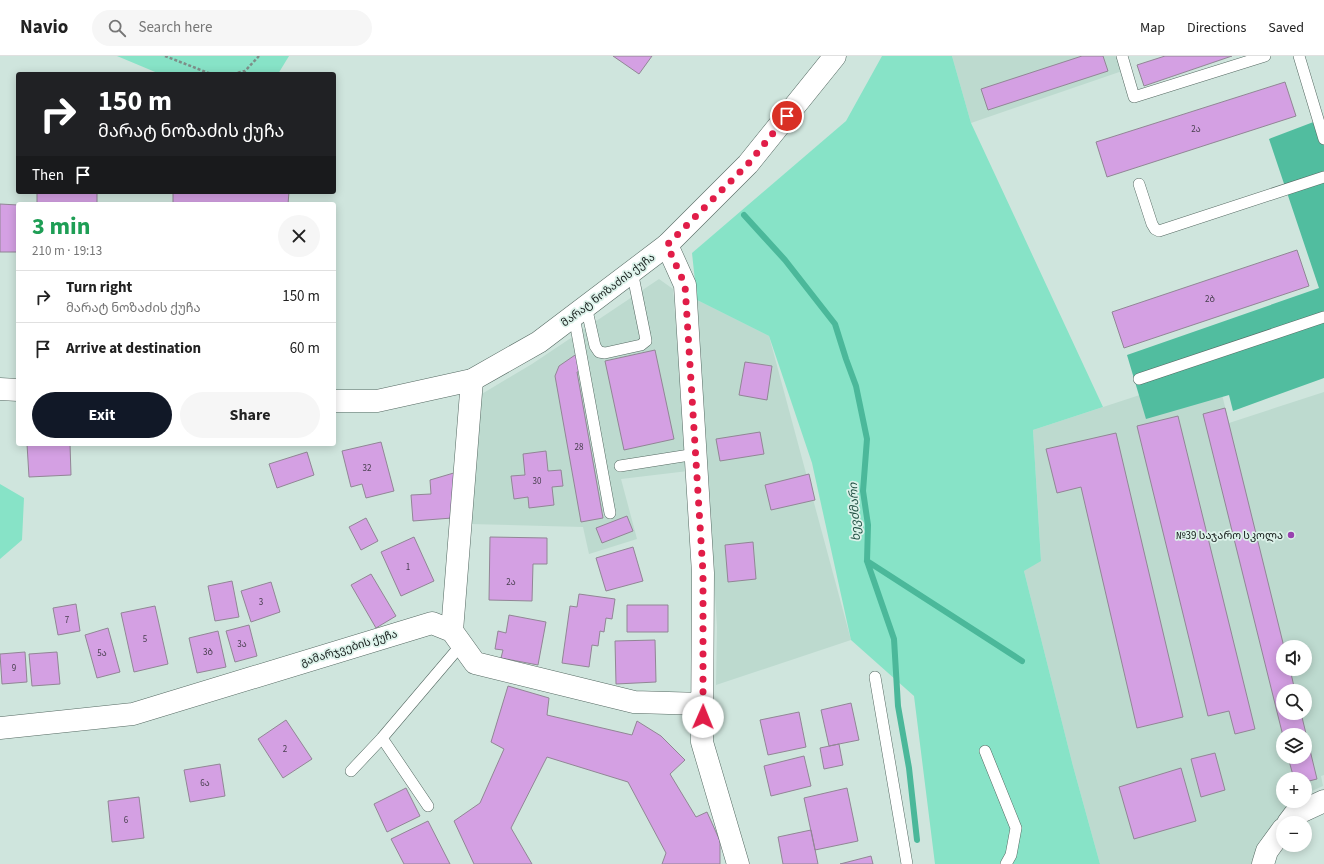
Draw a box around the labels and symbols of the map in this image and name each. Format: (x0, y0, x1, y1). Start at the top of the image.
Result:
pin (770, 99, 804, 133)
house number: 2ა (1191, 123, 1201, 136)
street label: მარატ ნოზაძის ქუჩა (558, 250, 658, 330)
house number: 2ბ (1205, 293, 1215, 306)
house number: 28 (575, 441, 584, 454)
house number: 32 (363, 462, 372, 475)
house number: 30 (533, 475, 542, 488)
water label: ხევძმარი (845, 481, 865, 542)
place label: №39 საჯარო სკოლა (1176, 528, 1283, 543)
marker: №39 საჯარო სკოლა (1286, 530, 1296, 540)
house number: 1 (406, 561, 410, 574)
house number: 2ა (506, 576, 516, 589)
house number: 3 (259, 596, 264, 609)
house number: 7 (65, 614, 70, 627)
street label: გამარჯვების ქუჩა (299, 626, 399, 670)
house number: 5 (143, 633, 148, 646)
house number: 3ა (237, 638, 247, 651)
house number: 3ბ (203, 646, 213, 659)
house number: 5ა (97, 647, 107, 660)
house number: 9 (12, 662, 17, 675)
position arrow (682, 696, 724, 738)
house number: 2 (283, 743, 288, 756)
house number: 6ა (200, 777, 210, 790)
house number: 6 (124, 814, 129, 827)

